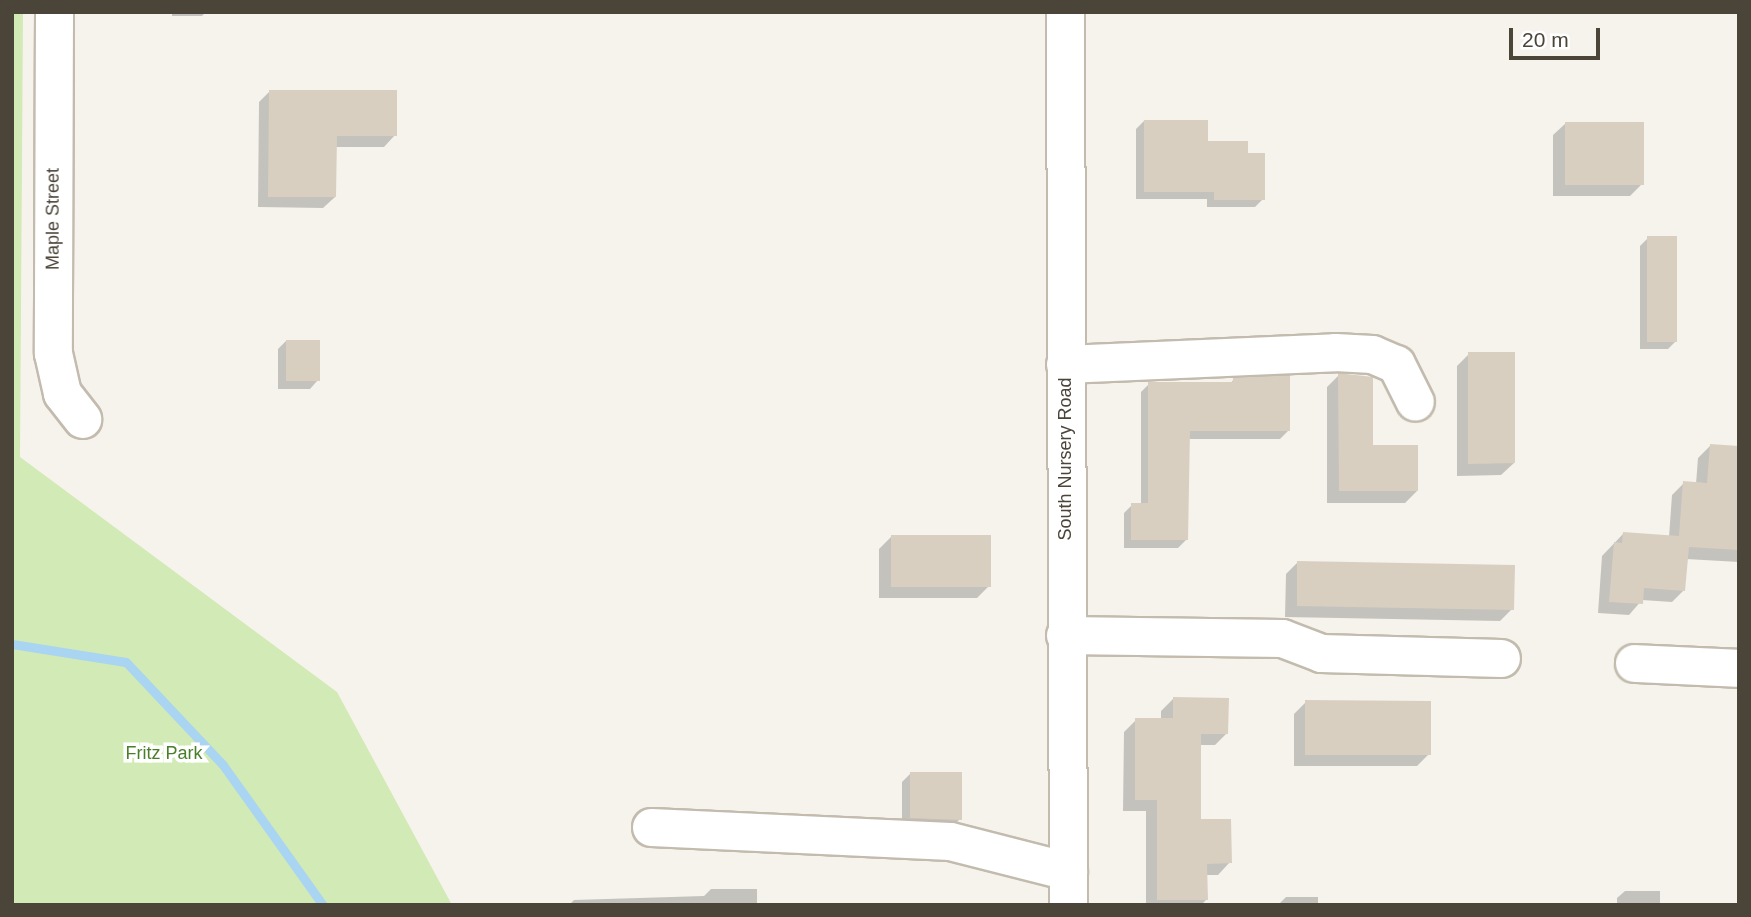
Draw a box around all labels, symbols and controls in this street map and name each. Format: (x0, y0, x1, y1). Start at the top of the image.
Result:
scale bar (1513, 14, 1604, 58)
text: 20 m (1522, 28, 1569, 51)
street label: Maple Street (42, 168, 64, 270)
street label: South Nursery Road (1054, 377, 1076, 541)
park label: Fritz Park (125, 742, 203, 764)

